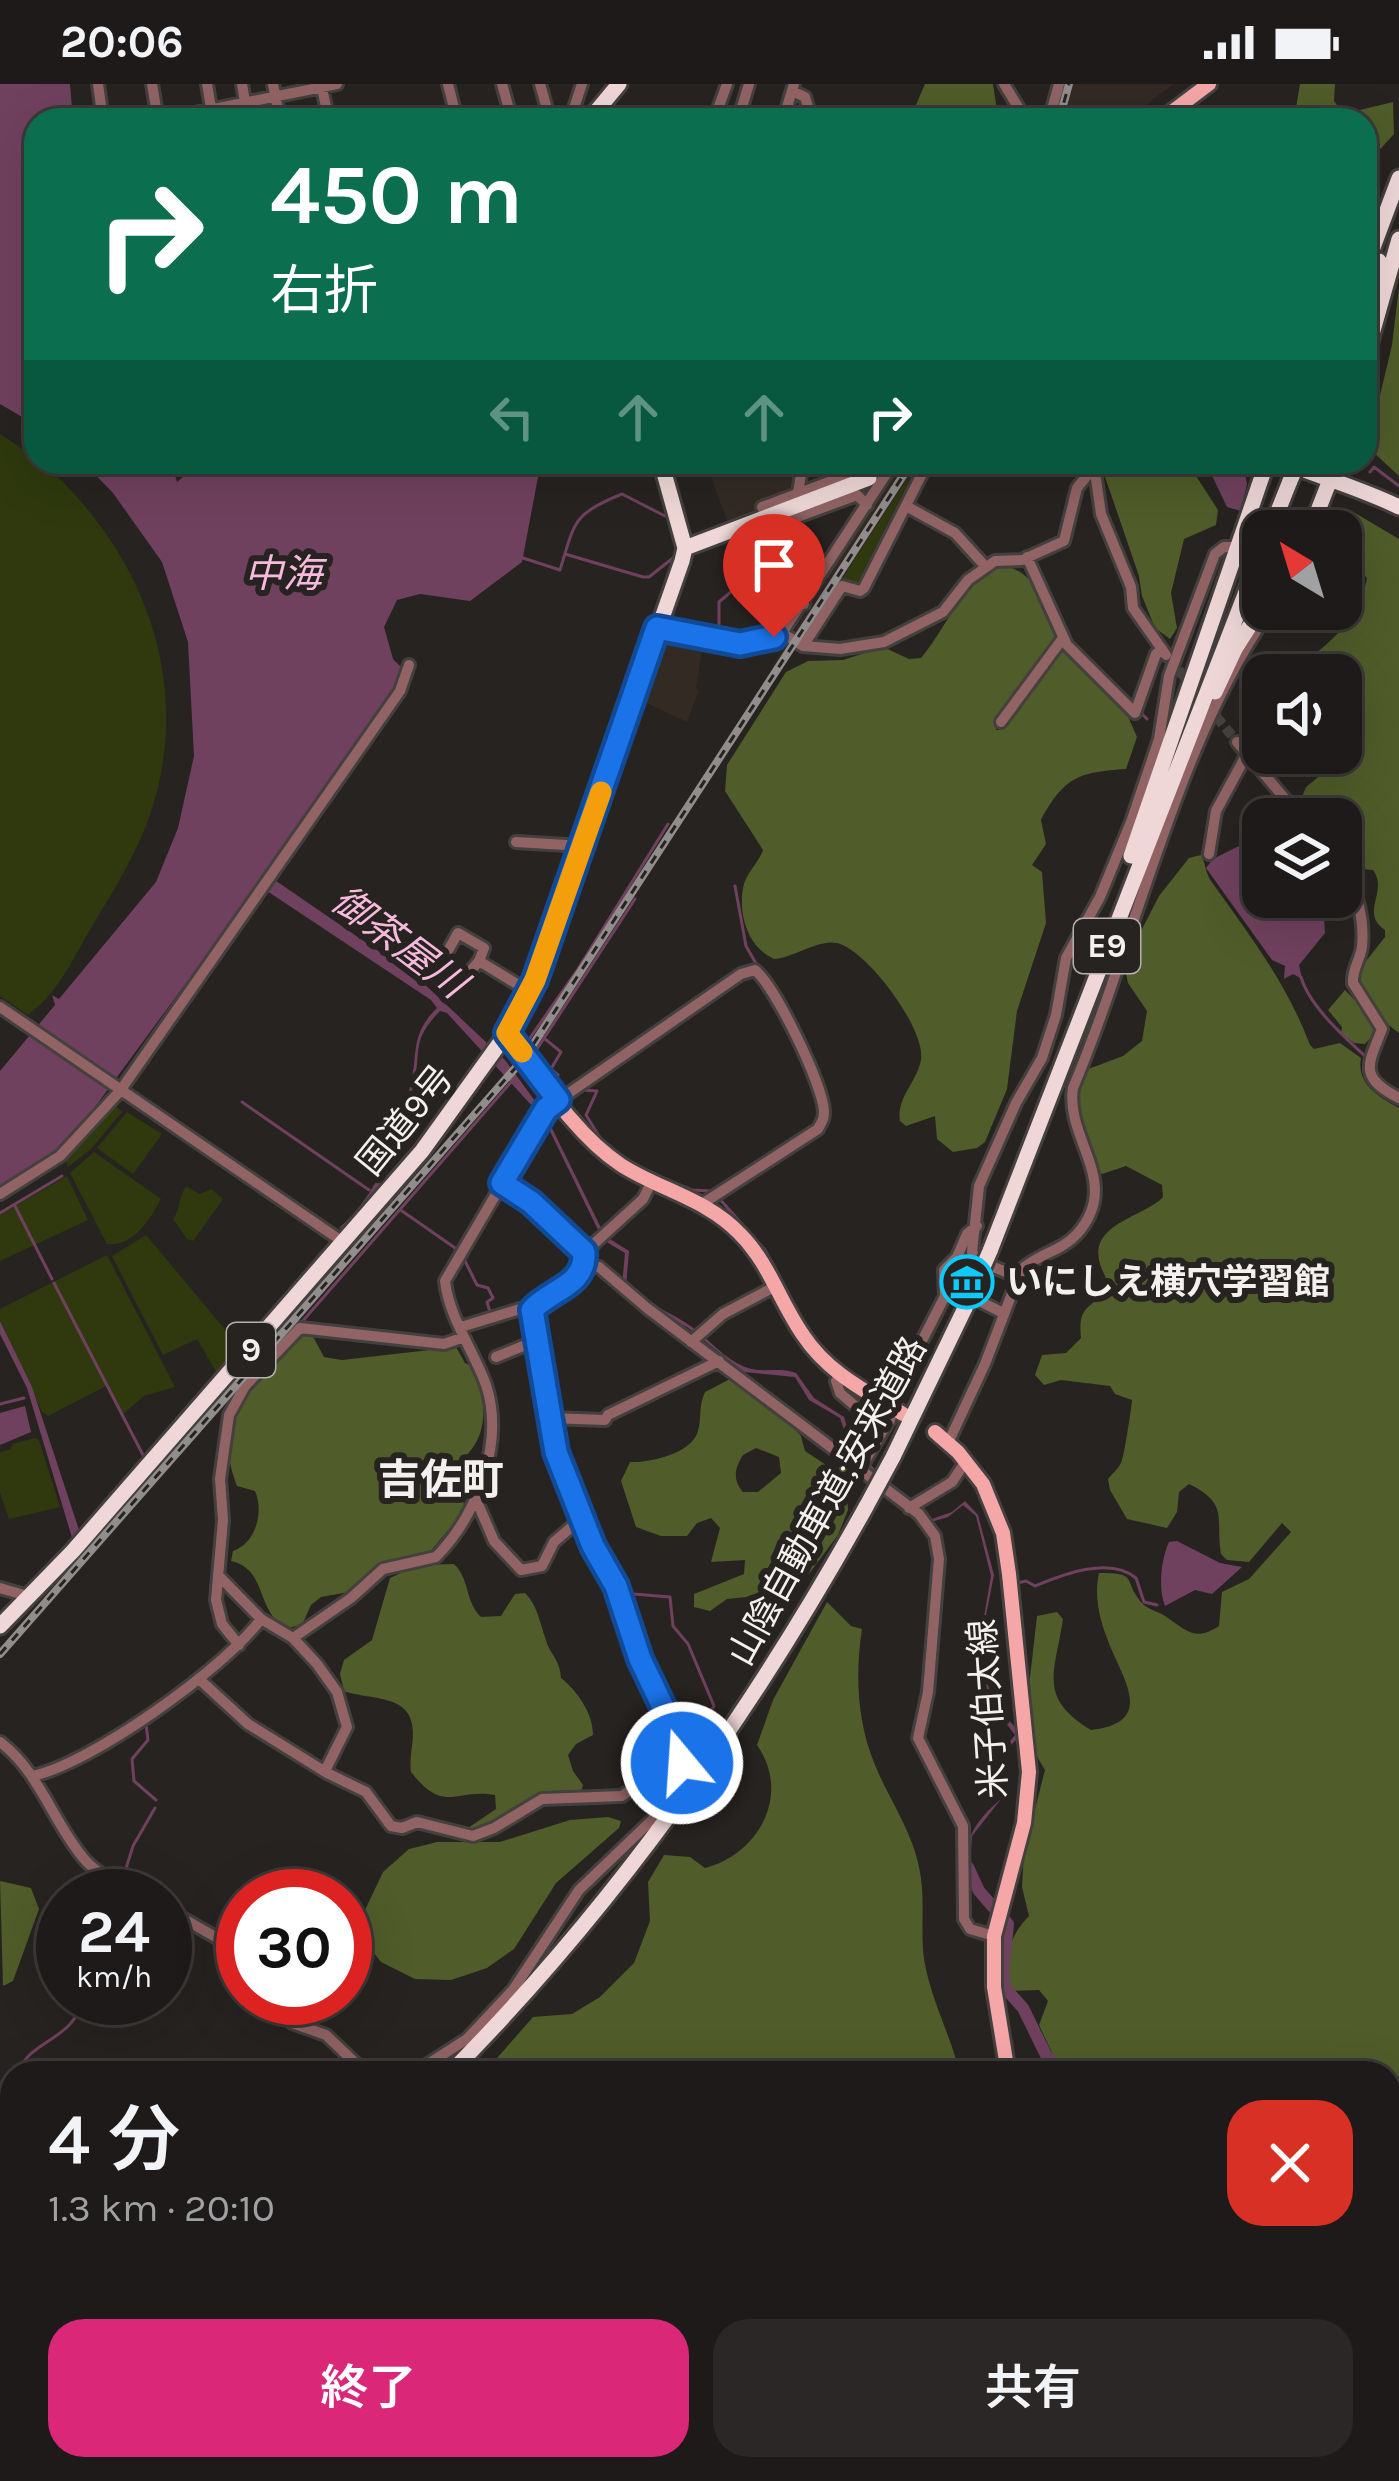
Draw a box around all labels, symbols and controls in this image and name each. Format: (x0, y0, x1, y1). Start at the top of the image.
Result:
text: 20:06 (60, 16, 184, 68)
text: 450 m (270, 146, 523, 244)
icon: right (72, 156, 228, 312)
text: 右折 (270, 259, 378, 323)
icon: left (479, 384, 545, 450)
icon: ahead (605, 384, 671, 450)
icon: ahead (731, 384, 797, 450)
icon: right (857, 384, 923, 450)
north arrow (1242, 510, 1362, 630)
map controls (1242, 510, 1362, 918)
pin (723, 514, 825, 637)
icon: arrive (741, 532, 807, 598)
water label: 中海 (244, 551, 328, 597)
button: sound (1242, 654, 1362, 774)
button: layers (1242, 798, 1362, 918)
water label: 御茶屋川 (323, 877, 478, 1010)
road number: E9 (1074, 919, 1140, 973)
street label: 国道9号 (348, 1057, 462, 1183)
museum icon: いにしえ横穴学習館 (939, 1254, 995, 1310)
place label: いにしえ横穴学習館 (1006, 1261, 1330, 1303)
road number: 9 (227, 1323, 275, 1377)
street label: 山陰自動車道;安来道路 (719, 1329, 935, 1673)
district label: 吉佐町 (378, 1455, 504, 1505)
street label: 米子伯太線 (961, 1618, 1015, 1800)
position arrow (619, 1700, 745, 1826)
speed limit sign: 30 (216, 1869, 372, 2025)
text: 24 (78, 1897, 150, 1967)
text: km/h (76, 1959, 152, 1995)
text: 4 分 (48, 2098, 180, 2182)
button: close (1227, 2100, 1353, 2226)
text: 1.3 km · 20:10 (48, 2185, 275, 2231)
button: 終了 (48, 2319, 689, 2457)
button: 共有 (713, 2319, 1353, 2457)

